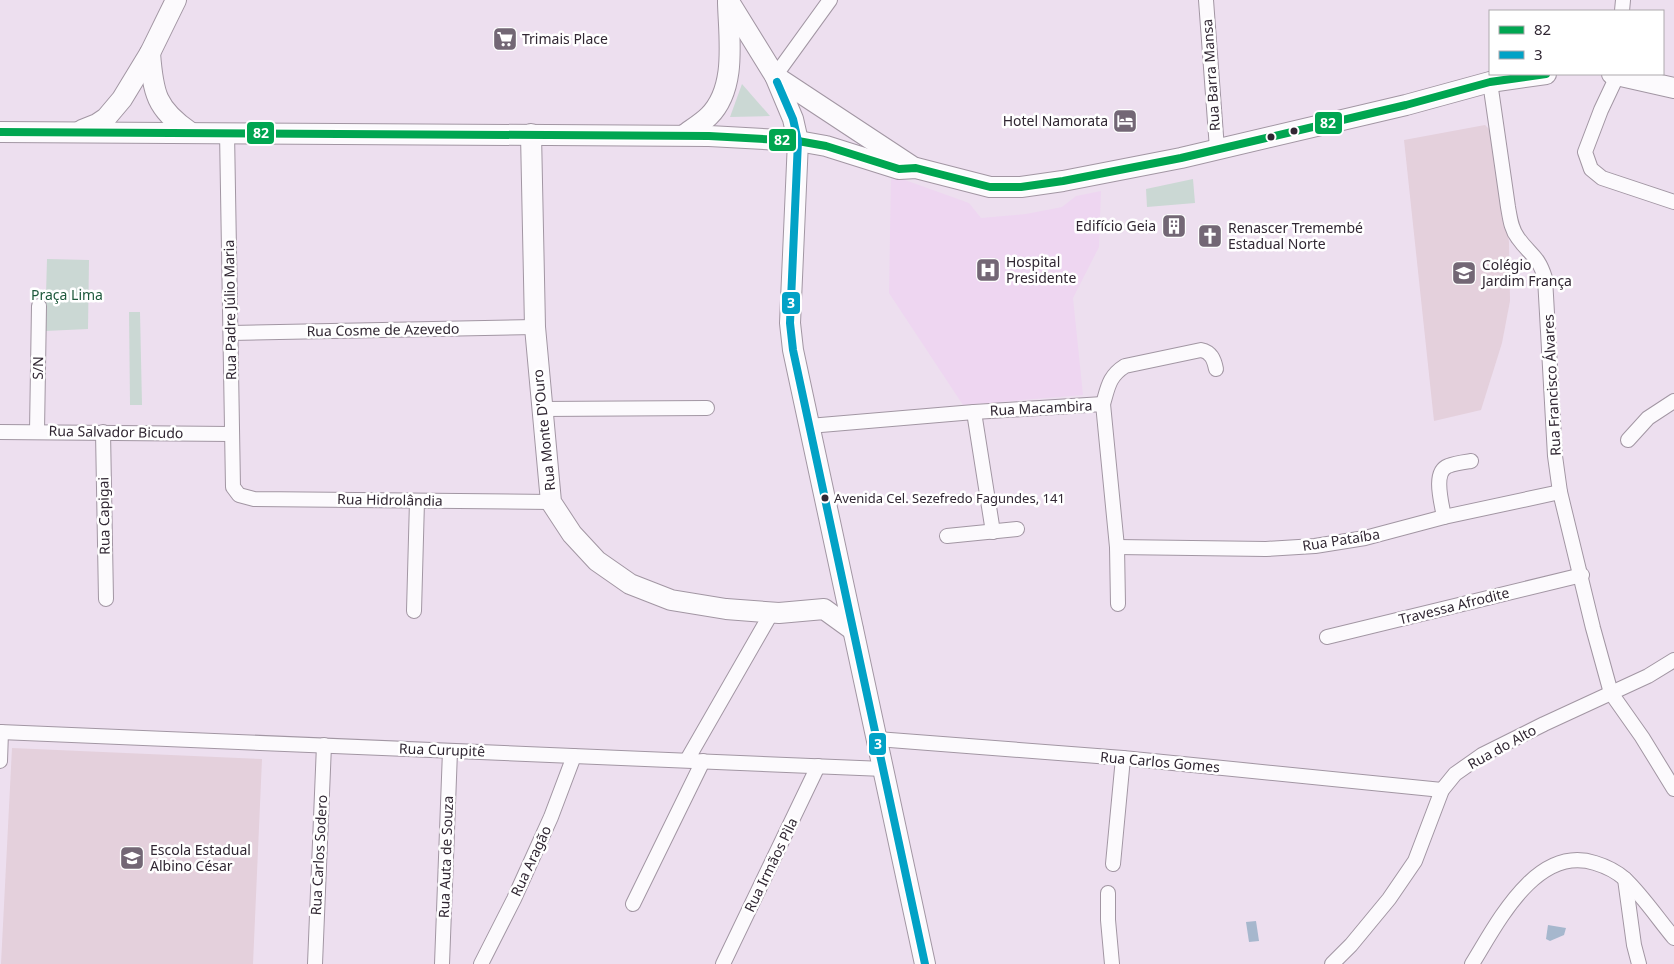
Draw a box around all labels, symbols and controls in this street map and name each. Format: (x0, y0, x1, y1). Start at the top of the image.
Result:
legend (1489, 10, 1664, 75)
street label: Rua Barra Mansa (1197, 18, 1224, 132)
text: 82 (1534, 19, 1551, 39)
supermarket icon: Trimais Place (492, 26, 518, 52)
place label: Trimais Place (522, 29, 608, 48)
text: 3 (1534, 44, 1543, 64)
hotel icon: Hotel Namorata (1112, 108, 1138, 134)
place label: Hotel Namorata (1003, 111, 1108, 130)
line badge: 82 (1314, 111, 1343, 135)
text: 82 (1320, 113, 1336, 132)
line badge: 82 (246, 121, 275, 145)
text: 82 (253, 123, 269, 142)
unlabelled marker (1289, 126, 1299, 136)
line badge: 82 (768, 128, 797, 152)
text: 82 (774, 130, 790, 149)
unlabelled marker (1266, 132, 1276, 142)
building icon: Edifício Geia (1161, 213, 1187, 239)
place label: Edifício Geia (1076, 216, 1156, 235)
place label: Renascer Tremembé Estadual Norte (1228, 218, 1363, 253)
church icon: Renascer Tremembé Estadual Norte (1197, 223, 1223, 249)
street label: Rua Padre Júlio Maria (219, 240, 240, 380)
place label: Hospital Presidente (1006, 252, 1076, 287)
place label: Colégio Jardim França (1480, 255, 1572, 290)
hospital icon: Hospital Presidente (975, 257, 1001, 283)
school or university icon: Colégio Jardim França (1451, 260, 1477, 286)
park label: Praça Lima (31, 285, 103, 304)
line badge: 3 (781, 291, 801, 315)
text: 3 (787, 293, 795, 312)
street label: Rua Francisco Álvares (1538, 314, 1565, 456)
street label: Rua Cosme de Azevedo (306, 319, 460, 340)
street label: S/N (28, 356, 47, 380)
street label: Rua Monte D'Ouro (528, 368, 559, 492)
street label: Rua Macambira (989, 395, 1093, 420)
street label: Rua Salvador Bicudo (49, 421, 183, 442)
street label: Rua Capigai (93, 477, 114, 555)
street label: Rua Hidrolândia (337, 489, 443, 510)
place label: Avenida Cel. Sezefredo Fagundes, 141 (834, 489, 1065, 507)
marker: Avenida Cel. Sezefredo Fagundes, 141 (820, 493, 830, 503)
street label: Rua Pataíba (1301, 524, 1381, 555)
street label: Travessa Afrodite (1397, 583, 1511, 628)
street label: Rua do Alto (1464, 720, 1539, 773)
line badge: 3 (868, 732, 887, 756)
text: 3 (874, 734, 882, 753)
street label: Rua Curupitê (399, 739, 485, 760)
street label: Rua Carlos Gomes (1099, 747, 1221, 776)
street label: Rua Carlos Sodero (306, 794, 331, 916)
street label: Rua Auta de Souza (434, 795, 457, 918)
street label: Rua Irmãos Pìla (740, 814, 802, 915)
street label: Rua Aragão (506, 822, 555, 899)
place label: Escola Estadual Albino César (150, 840, 251, 875)
school or university icon: Escola Estadual Albino César (119, 845, 145, 871)

